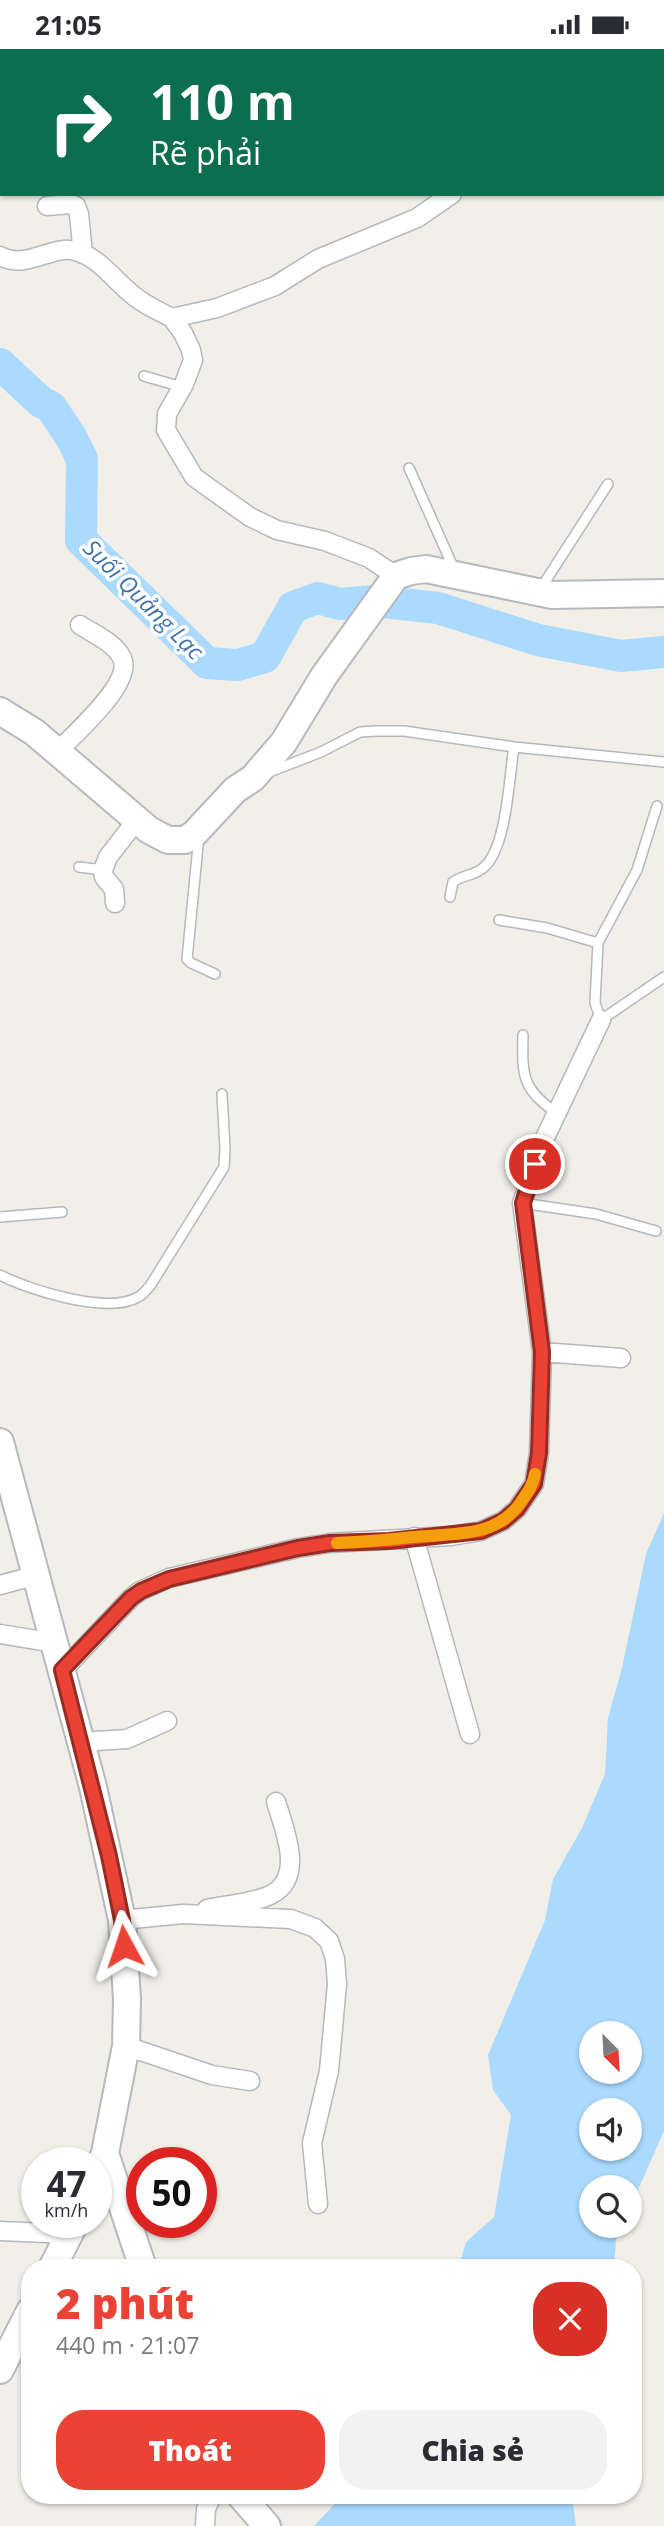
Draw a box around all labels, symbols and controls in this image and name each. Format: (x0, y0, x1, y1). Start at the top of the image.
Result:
text: 21:05 (35, 7, 102, 43)
text: 110 m (150, 68, 295, 134)
icon: right (35, 77, 126, 168)
text: Rẽ phải (150, 131, 261, 174)
water label: Suối Quảng Lạc (77, 532, 212, 667)
pin (505, 1134, 565, 1194)
icon: arrive (516, 1145, 554, 1183)
position arrow (87, 1909, 161, 1983)
north arrow (579, 2021, 642, 2084)
map controls (579, 2021, 642, 2238)
button: sound (579, 2098, 642, 2161)
speed limit sign: 50 (126, 2147, 217, 2238)
text: 47 (46, 2160, 87, 2207)
button: search (579, 2175, 642, 2238)
text: km/h (45, 2198, 88, 2222)
text: 2 phút (56, 2274, 194, 2331)
button: close (533, 2282, 607, 2356)
text: 440 m · 21:07 (56, 2329, 199, 2361)
button: Thoát (56, 2410, 325, 2490)
button: Chia sẻ (339, 2410, 607, 2490)

